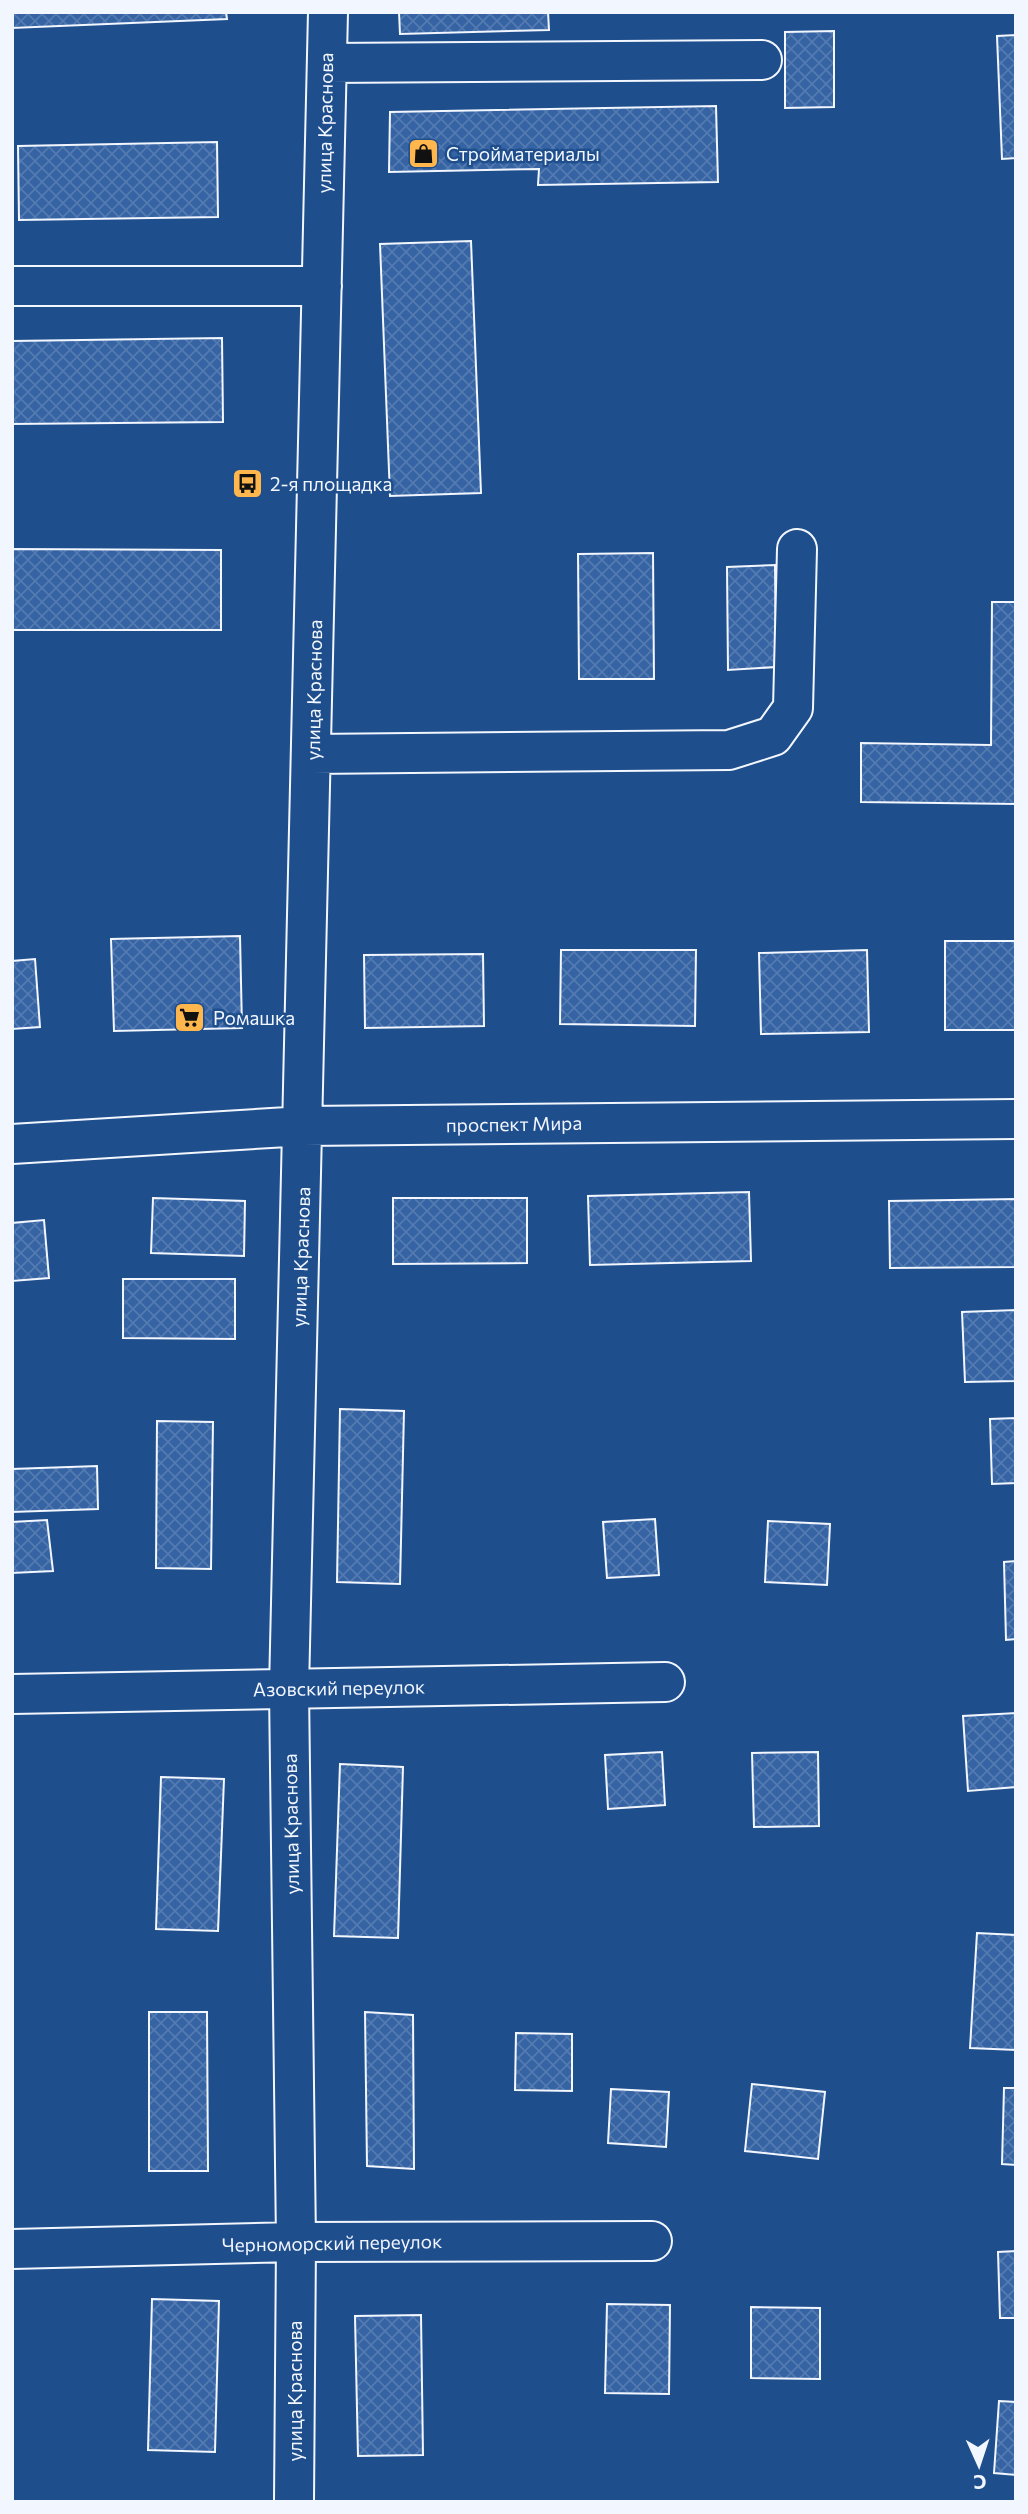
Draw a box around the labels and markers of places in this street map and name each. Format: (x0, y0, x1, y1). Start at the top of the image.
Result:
shop icon: Стройматериалы (406, 137, 440, 171)
place label: Стройматериалы (446, 142, 600, 165)
bus stop icon: 2-я площадка (230, 467, 264, 501)
place label: 2-я площадка (270, 472, 392, 495)
supermarket icon: Ромашка (173, 1001, 207, 1035)
place label: Ромашка (213, 1006, 295, 1029)

